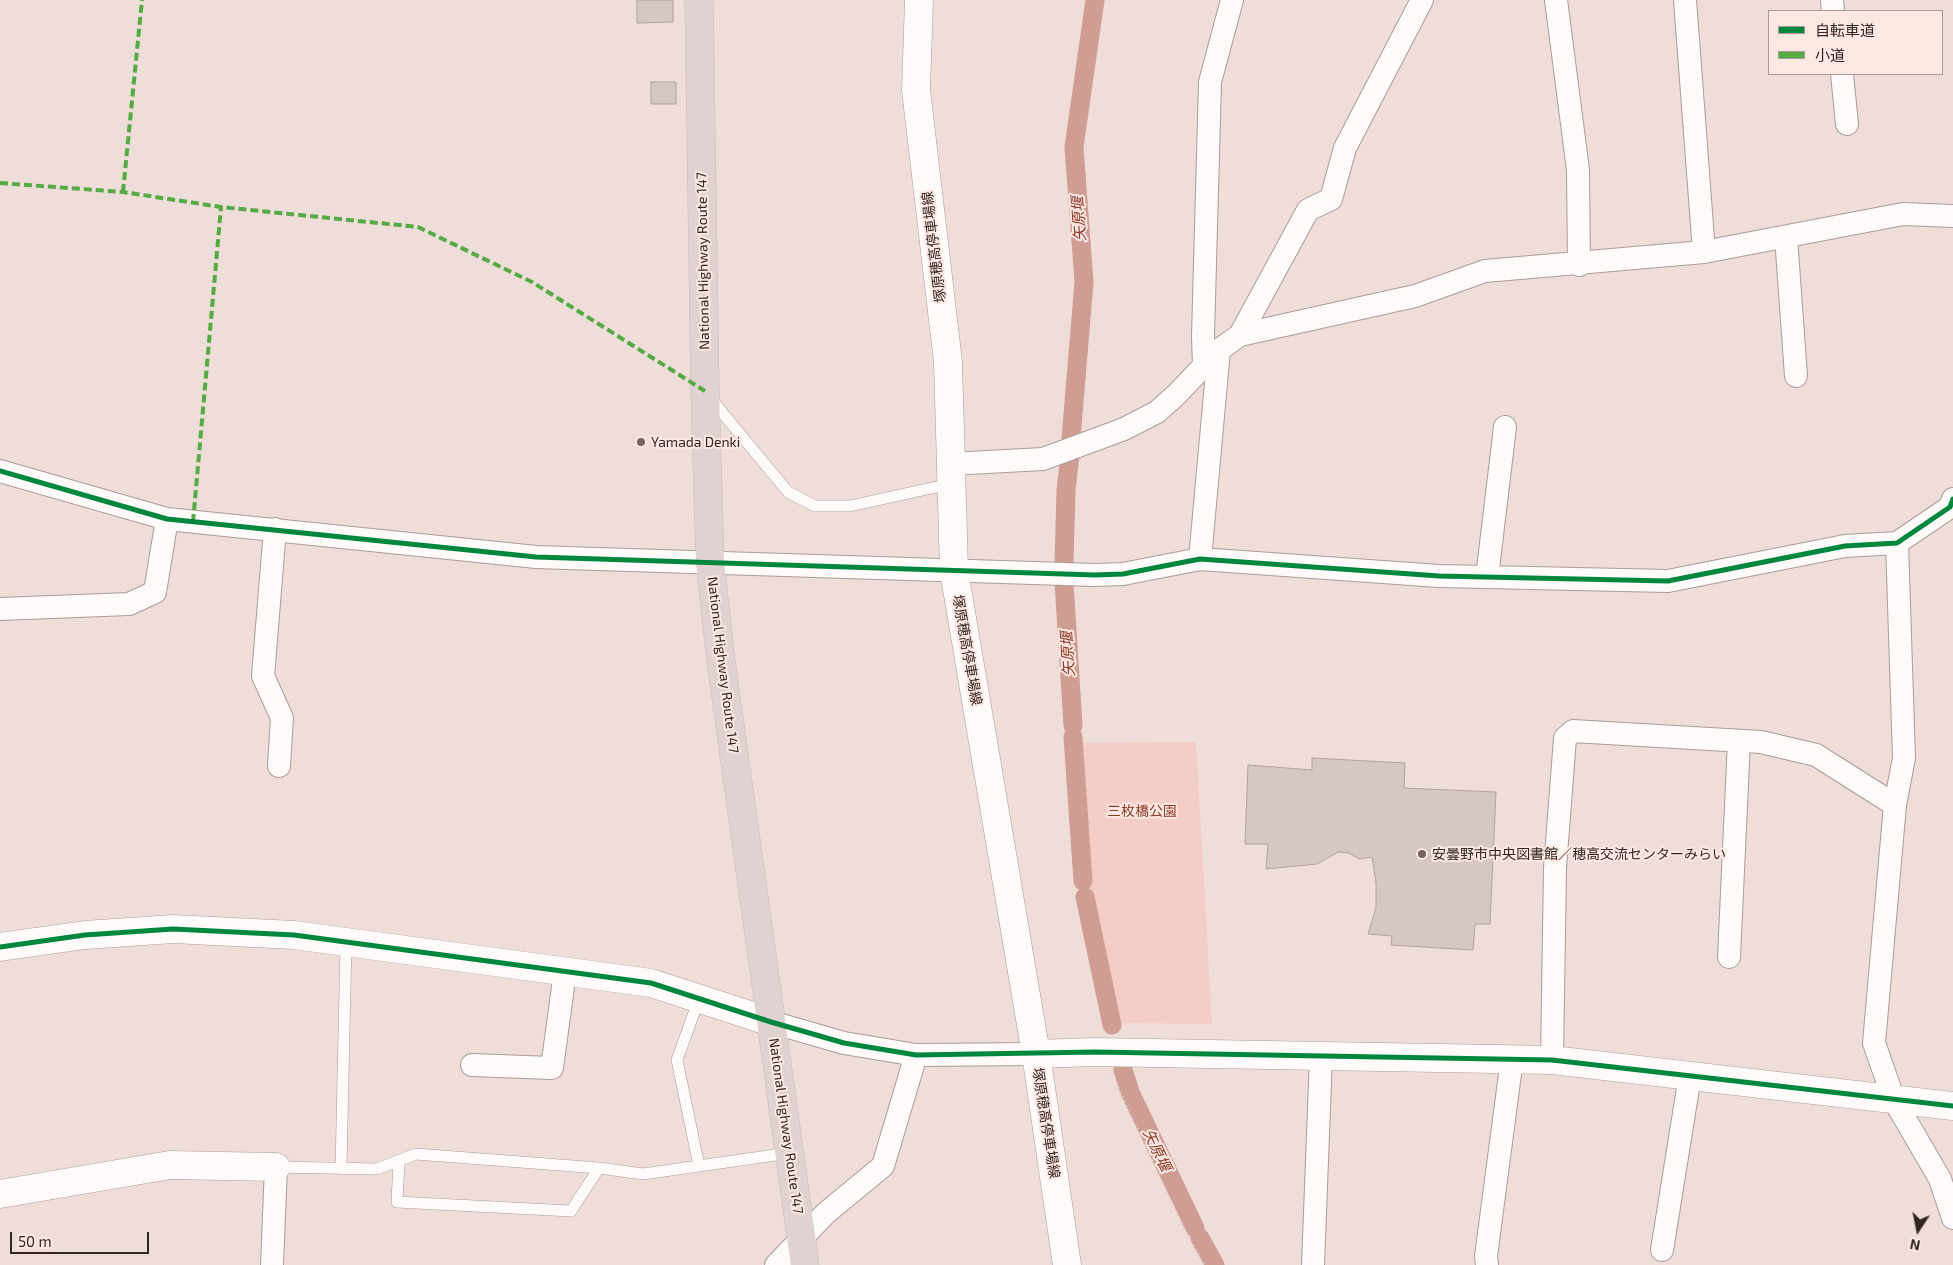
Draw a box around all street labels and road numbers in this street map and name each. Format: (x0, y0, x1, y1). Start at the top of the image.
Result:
street label: National Highway Route 147 (693, 172, 713, 350)
street label: 塚原穂高停車場線 (919, 190, 949, 304)
street label: National Highway Route 147 (704, 576, 742, 754)
street label: 塚原穂高停車場線 (949, 593, 985, 707)
street label: National Highway Route 147 (765, 1037, 807, 1215)
street label: 塚原穂高停車場線 (1029, 1066, 1063, 1180)

